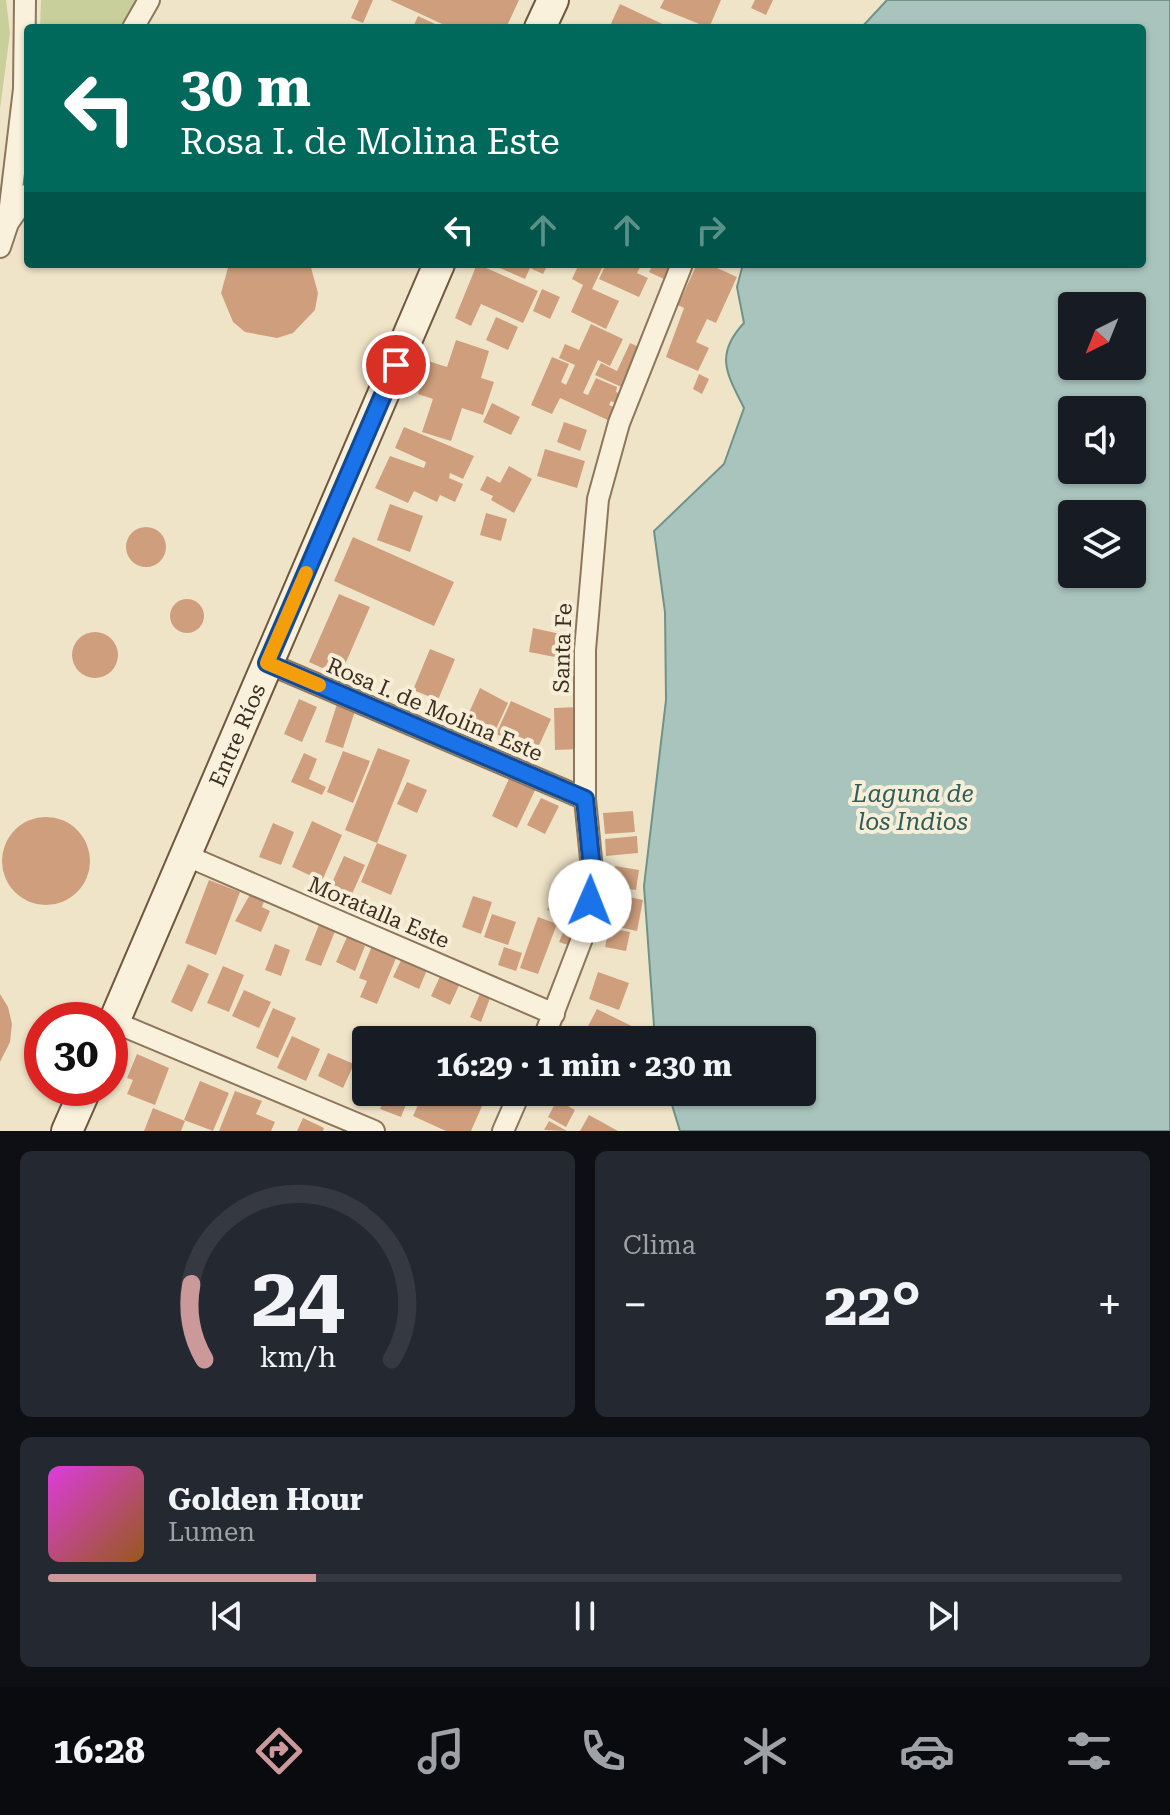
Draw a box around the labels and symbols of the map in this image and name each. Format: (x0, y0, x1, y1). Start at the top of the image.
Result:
north arrow (1058, 292, 1146, 380)
pin (362, 331, 430, 399)
street label: Santa Fe (548, 603, 577, 693)
street label: Rosa I. de Molina Este (323, 653, 547, 766)
street label: Entre Ríos (204, 680, 270, 790)
water label: Laguna de los Indios (851, 780, 974, 836)
position arrow (548, 859, 632, 943)
street label: Moratalla Este (305, 872, 453, 953)
speed limit sign: 30 (24, 1002, 128, 1106)

